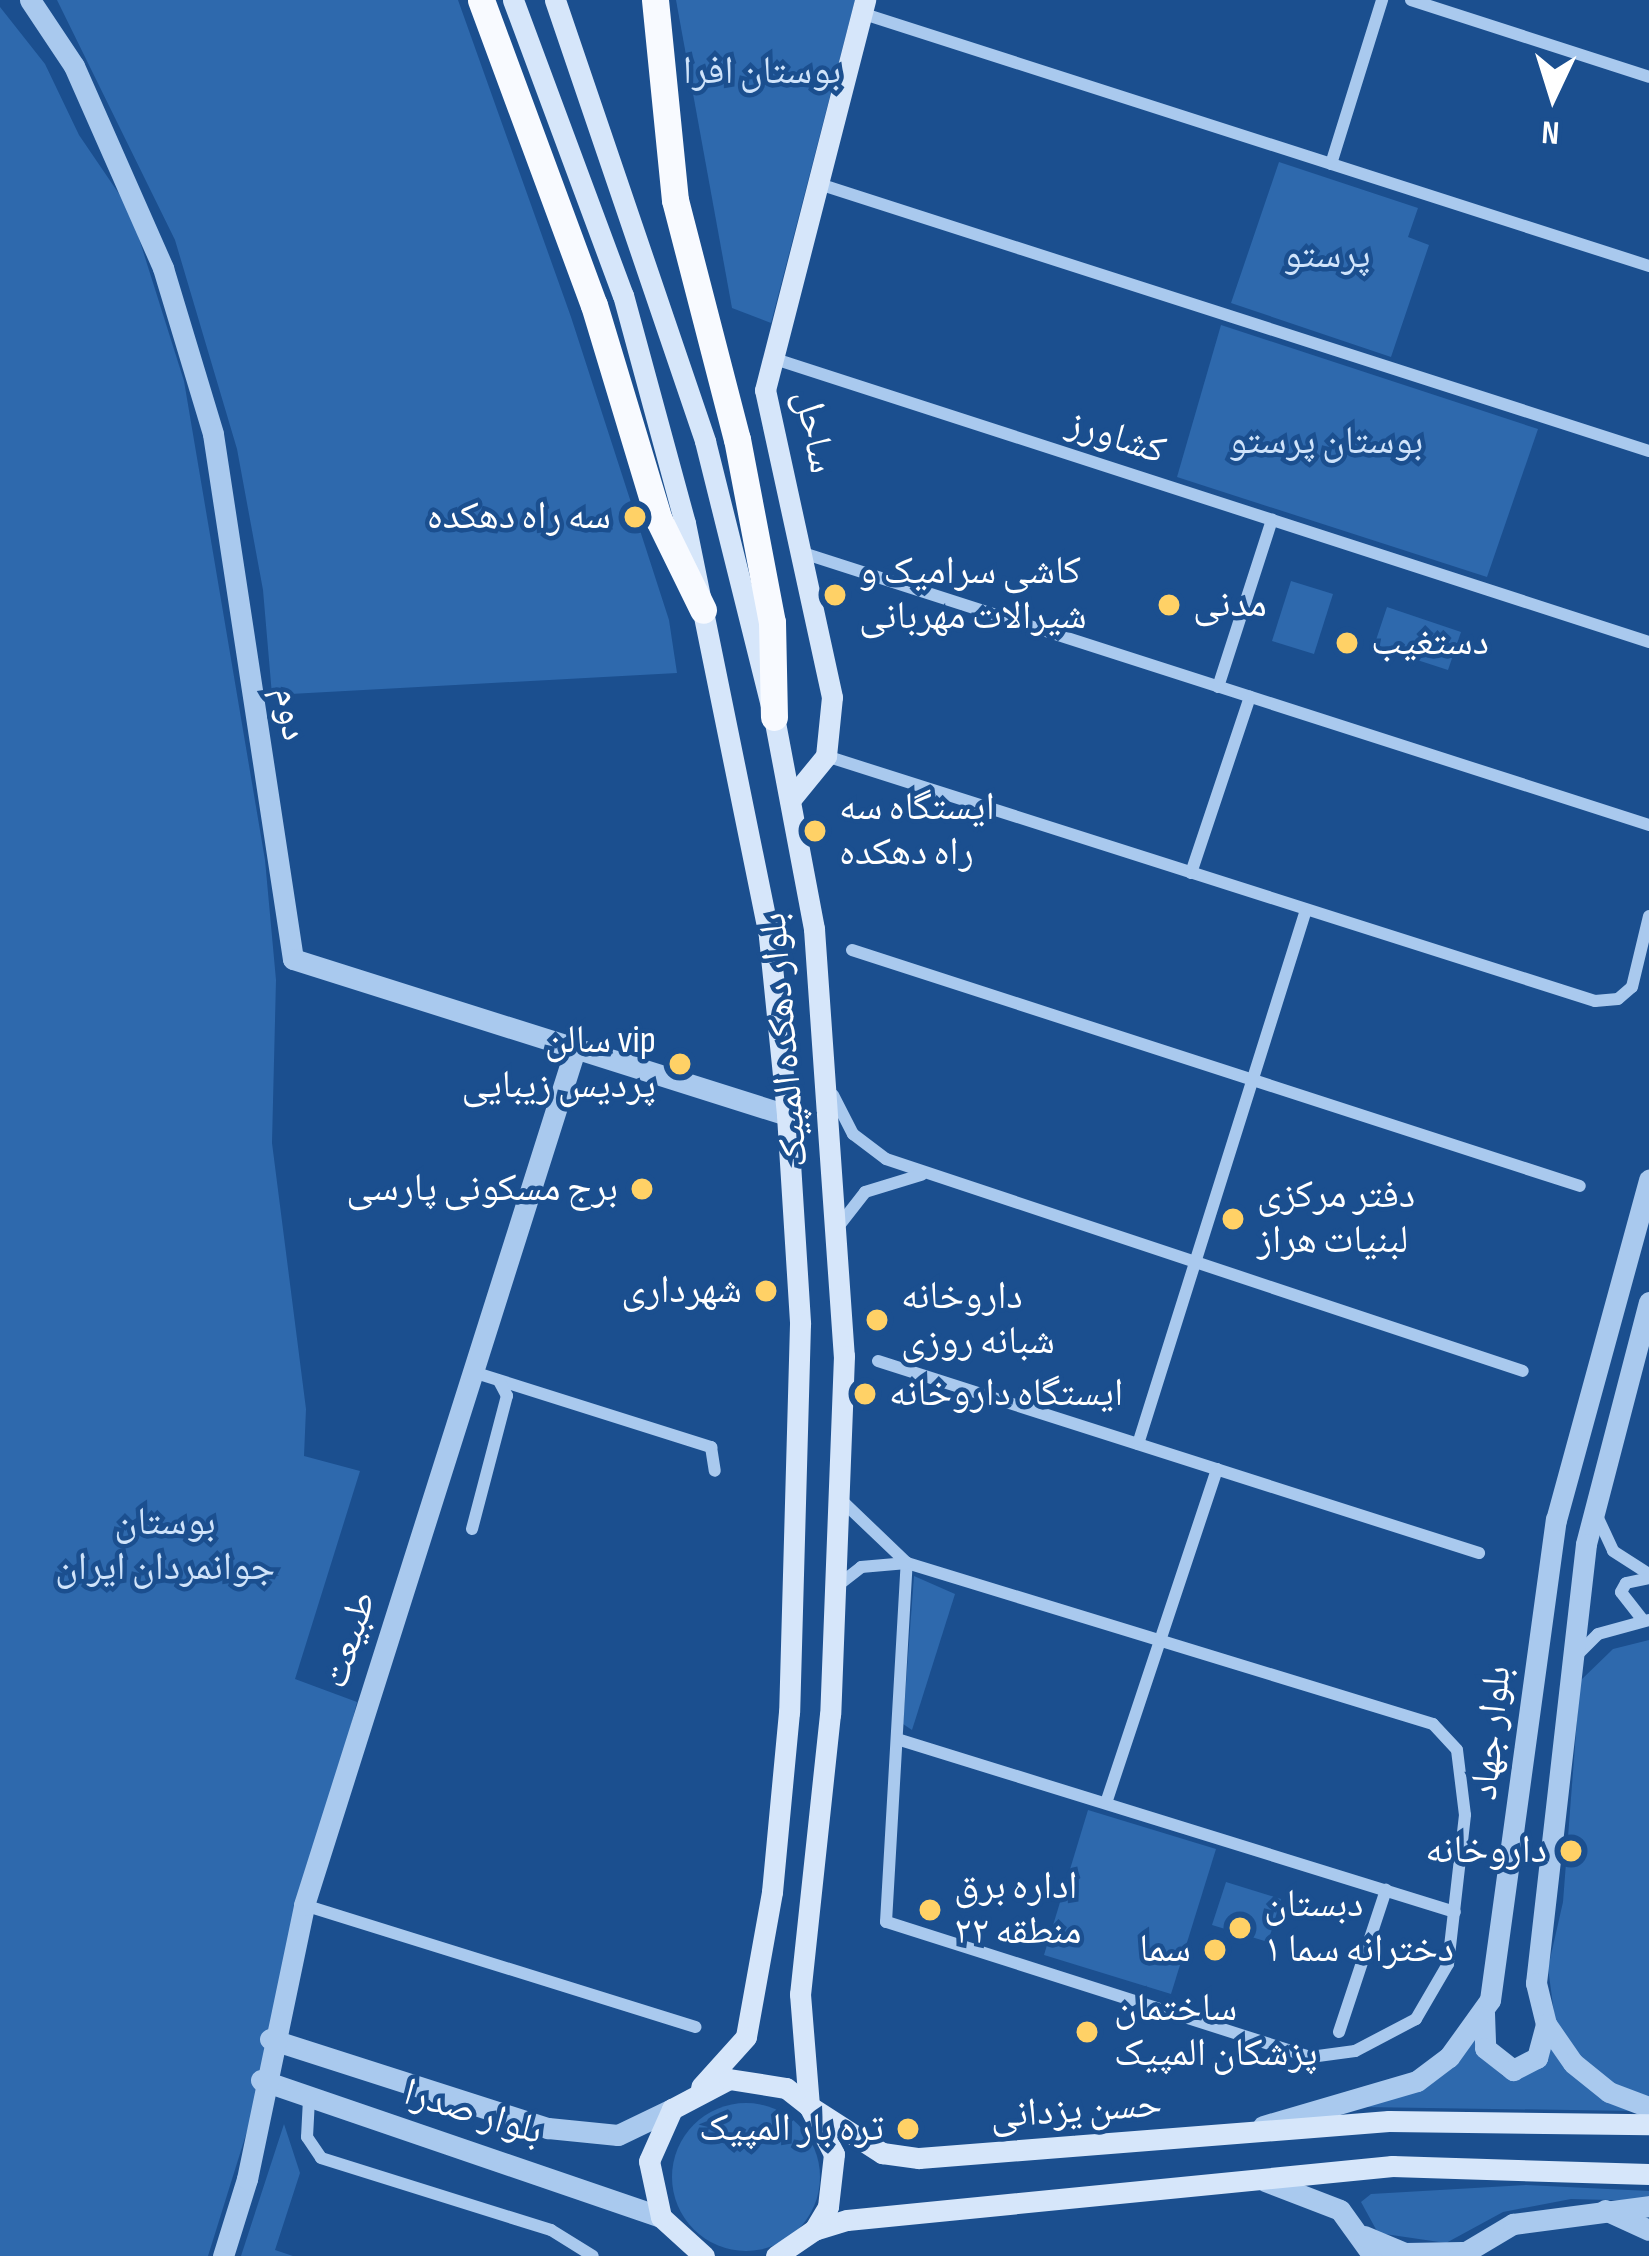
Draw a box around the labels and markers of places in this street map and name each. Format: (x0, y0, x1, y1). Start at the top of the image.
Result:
place label: سه راه دهکده (427, 494, 611, 540)
marker: سه راه دهکده (622, 504, 648, 530)
place label: کاشی سرامیک و شیرالات مهربانی (859, 550, 1087, 641)
marker: کاشی سرامیک و شیرالات مهربانی (822, 582, 848, 608)
place label: مدنی (1193, 582, 1267, 628)
marker: مدنی (1156, 592, 1182, 618)
place label: دستغیب (1371, 620, 1489, 666)
marker: دستغیب (1334, 630, 1360, 656)
place label: ایستگاه سه راه دهکده (839, 786, 995, 877)
marker: ایستگاه سه راه دهکده (802, 818, 828, 844)
place label: سالن vip پردیس زیبایی (462, 1019, 656, 1110)
marker: سالن vip پردیس زیبایی (667, 1051, 693, 1077)
place label: برج مسکونی پارسی (346, 1166, 618, 1212)
place label: دفتر مرکزی لبنیات هراز (1257, 1174, 1415, 1265)
marker: برج مسکونی پارسی (629, 1176, 655, 1202)
marker: دفتر مرکزی لبنیات هراز (1220, 1206, 1246, 1232)
place label: شهرداری (621, 1268, 742, 1314)
place label: داروخانه شبانه روزی (901, 1275, 1055, 1366)
marker: شهرداری (753, 1278, 779, 1304)
marker: داروخانه شبانه روزی (864, 1307, 890, 1333)
place label: ایستگاه داروخانه (889, 1371, 1123, 1417)
marker: ایستگاه داروخانه (852, 1381, 878, 1407)
place label: داروخانه (1425, 1828, 1547, 1874)
marker: داروخانه (1558, 1838, 1584, 1864)
place label: اداره برق منطقه ۲۲ (954, 1865, 1082, 1956)
place label: دبستان دخترانه سما ۱ (1264, 1883, 1454, 1974)
marker: اداره برق منطقه ۲۲ (917, 1897, 943, 1923)
marker: دبستان دخترانه سما ۱ (1227, 1915, 1253, 1941)
place label: سما (1139, 1927, 1191, 1973)
marker: سما (1202, 1937, 1228, 1963)
place label: ساختمان پزشکان المپیک (1114, 1987, 1318, 2078)
marker: ساختمان پزشکان المپیک (1071, 2016, 1103, 2048)
place label: تره بار المپیک (699, 2106, 884, 2152)
marker: تره بار المپیک (895, 2116, 921, 2142)

